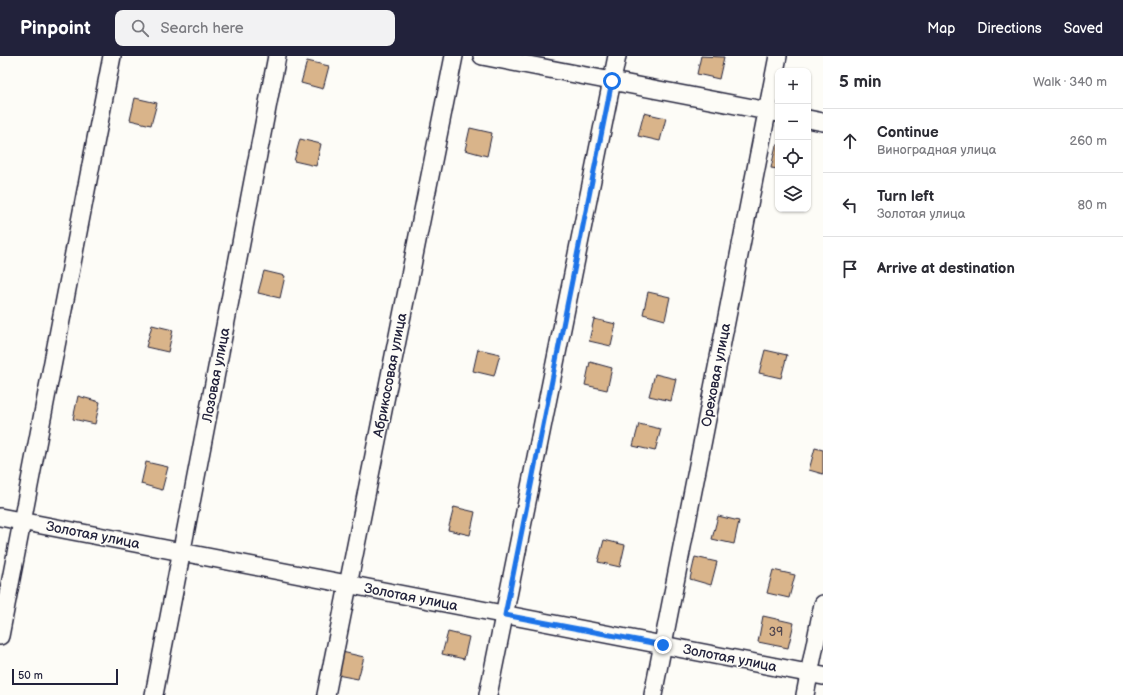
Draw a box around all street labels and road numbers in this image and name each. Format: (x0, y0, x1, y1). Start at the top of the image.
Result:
street label: Абрикосовая улица (369, 311, 411, 440)
street label: Ореховая улица (698, 321, 735, 428)
street label: Лозовая улица (198, 326, 234, 425)
street label: Золотая улица (45, 518, 142, 553)
street label: Золотая улица (363, 580, 460, 615)
street label: Золотая улица (682, 641, 779, 676)

